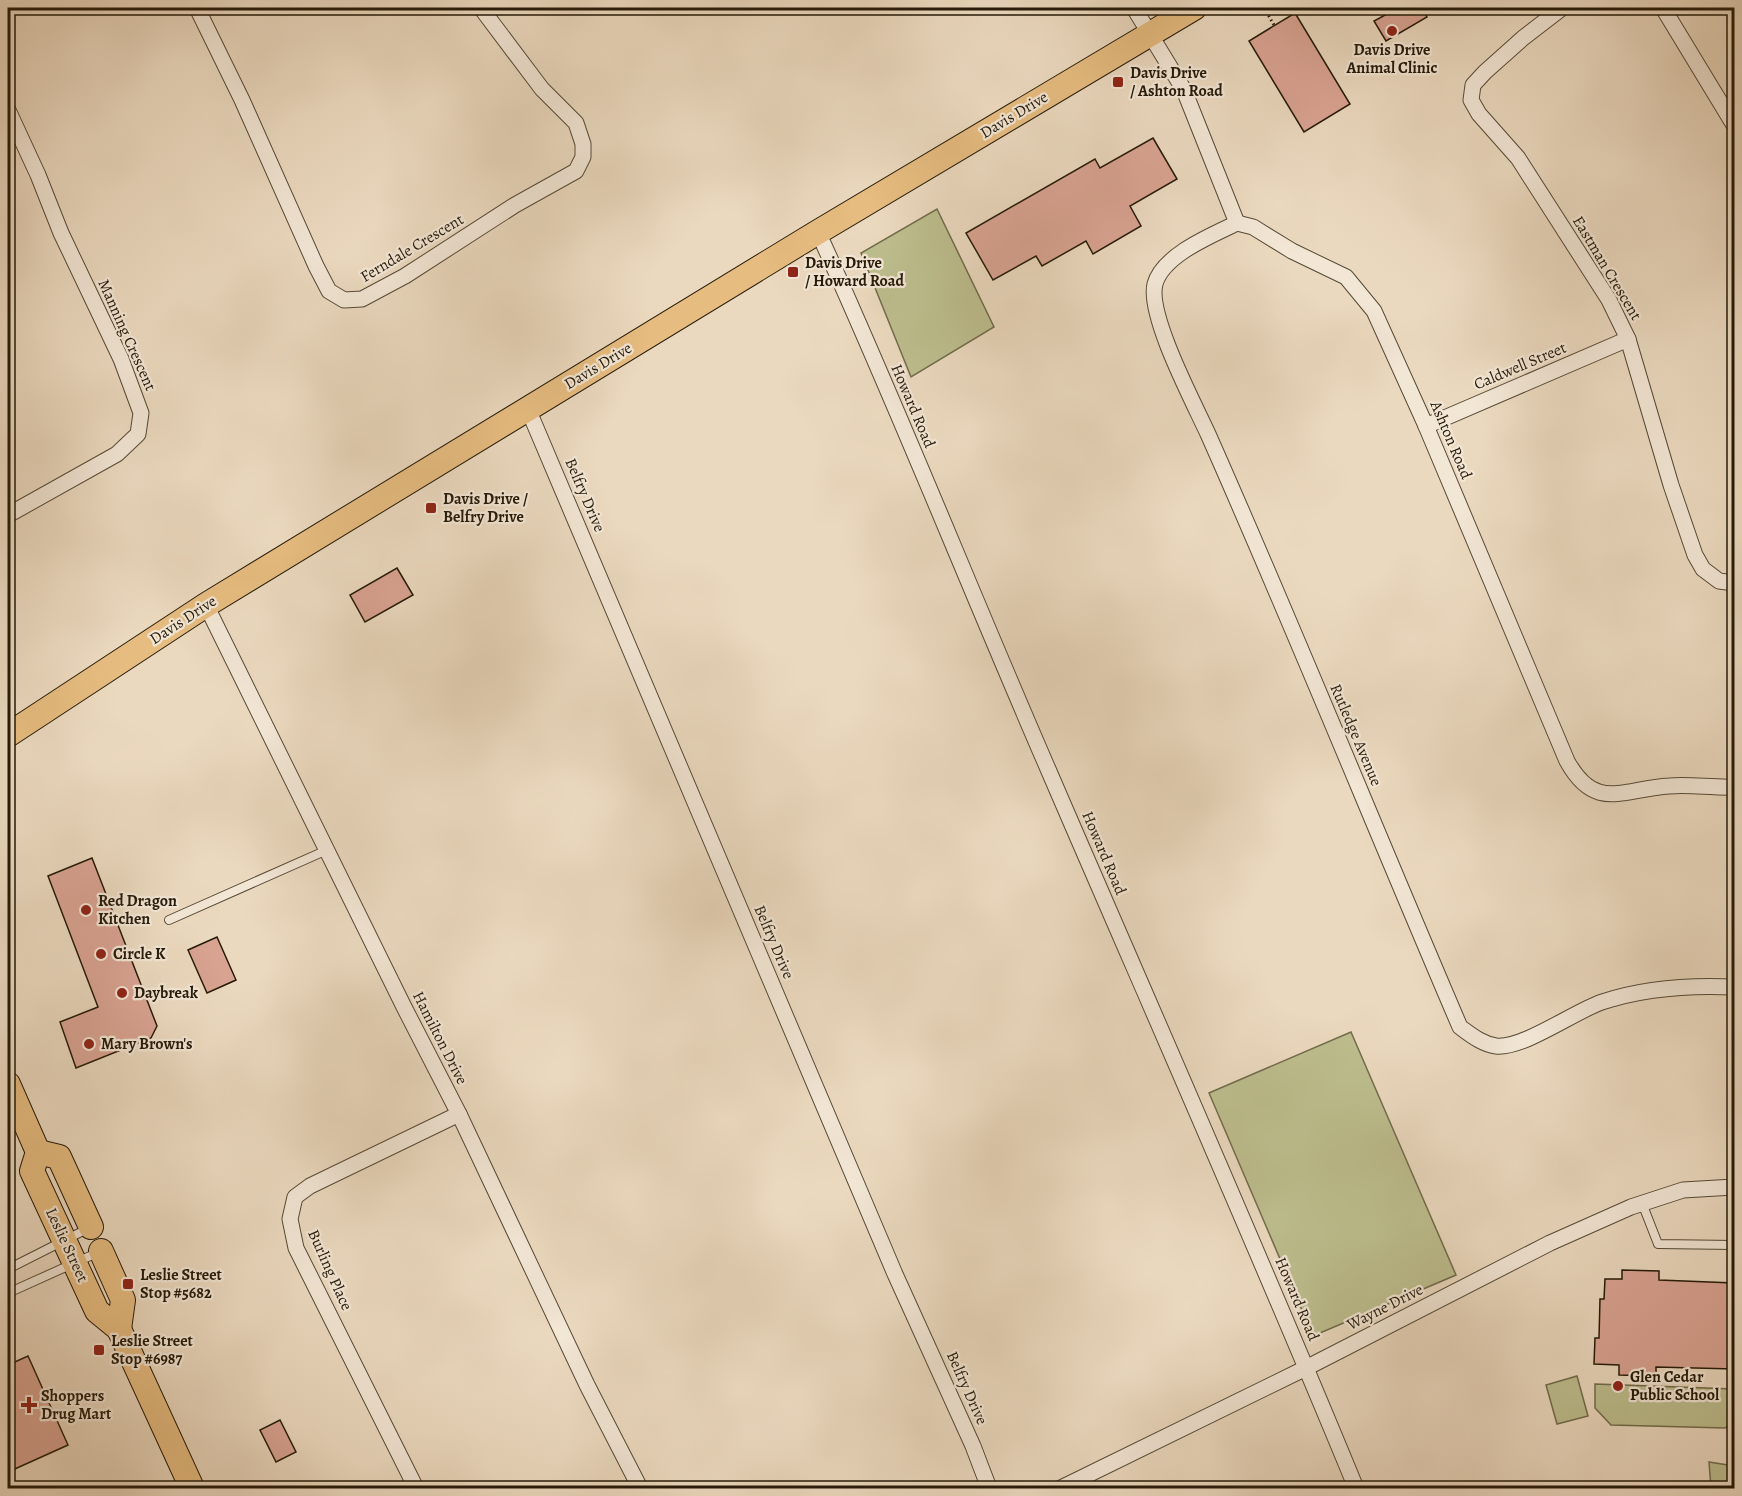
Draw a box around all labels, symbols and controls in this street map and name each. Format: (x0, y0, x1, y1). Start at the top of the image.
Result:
marker: Davis Drive Animal Clinic (1385, 24, 1399, 38)
place label: Davis Drive Animal Clinic (1346, 39, 1438, 79)
place label: Davis Drive / Ashton Road (1130, 62, 1223, 102)
marker: Davis Drive / Ashton Road (1111, 75, 1125, 89)
street label: Davis Drive (976, 86, 1052, 144)
street label: Ferndale Crescent (356, 208, 468, 288)
street label: Eastman Crescent (1567, 212, 1647, 324)
place label: Davis Drive / Howard Road (805, 252, 905, 292)
marker: Davis Drive / Howard Road (786, 265, 800, 279)
street label: Manning Crescent (93, 276, 161, 394)
street label: Davis Drive (560, 337, 636, 395)
street label: Caldwell Street (1470, 337, 1570, 395)
street label: Howard Road (885, 361, 941, 452)
street label: Ashton Road (1424, 397, 1477, 483)
street label: Belfry Drive (560, 455, 610, 535)
place label: Davis Drive / Belfry Drive (443, 488, 529, 528)
marker: Davis Drive / Belfry Drive (424, 501, 438, 515)
street label: Davis Drive (145, 590, 221, 650)
street label: Rutledge Avenue (1325, 681, 1387, 789)
street label: Howard Road (1076, 808, 1132, 899)
place label: Red Dragon Kitchen (98, 890, 177, 930)
street label: Belfry Drive (749, 902, 799, 982)
marker: Red Dragon Kitchen (79, 903, 93, 917)
place label: Circle K (113, 943, 166, 965)
marker: Circle K (94, 947, 108, 961)
place label: Daybreak (134, 982, 199, 1004)
marker: Daybreak (115, 986, 129, 1000)
street label: Hamilton Drive (407, 988, 473, 1088)
place label: Mary Brown's (101, 1033, 193, 1055)
marker: Mary Brown's (82, 1037, 96, 1051)
street label: Leslie Street (40, 1204, 94, 1286)
street label: Burling Place (302, 1226, 358, 1314)
street label: Howard Road (1269, 1254, 1325, 1345)
place label: Leslie Street Stop #5682 (140, 1264, 223, 1304)
marker: Leslie Street Stop #5682 (121, 1277, 135, 1291)
street label: Wayne Drive (1342, 1278, 1427, 1336)
place label: Leslie Street Stop #6987 (111, 1330, 194, 1370)
marker: Leslie Street Stop #6987 (92, 1343, 106, 1357)
street label: Belfry Drive (941, 1348, 993, 1428)
place label: Glen Cedar Public School (1630, 1366, 1720, 1406)
marker: Glen Cedar Public School (1611, 1379, 1625, 1393)
place label: Shoppers Drug Mart (41, 1385, 112, 1425)
marker: Shoppers Drug Mart (22, 1398, 36, 1412)

